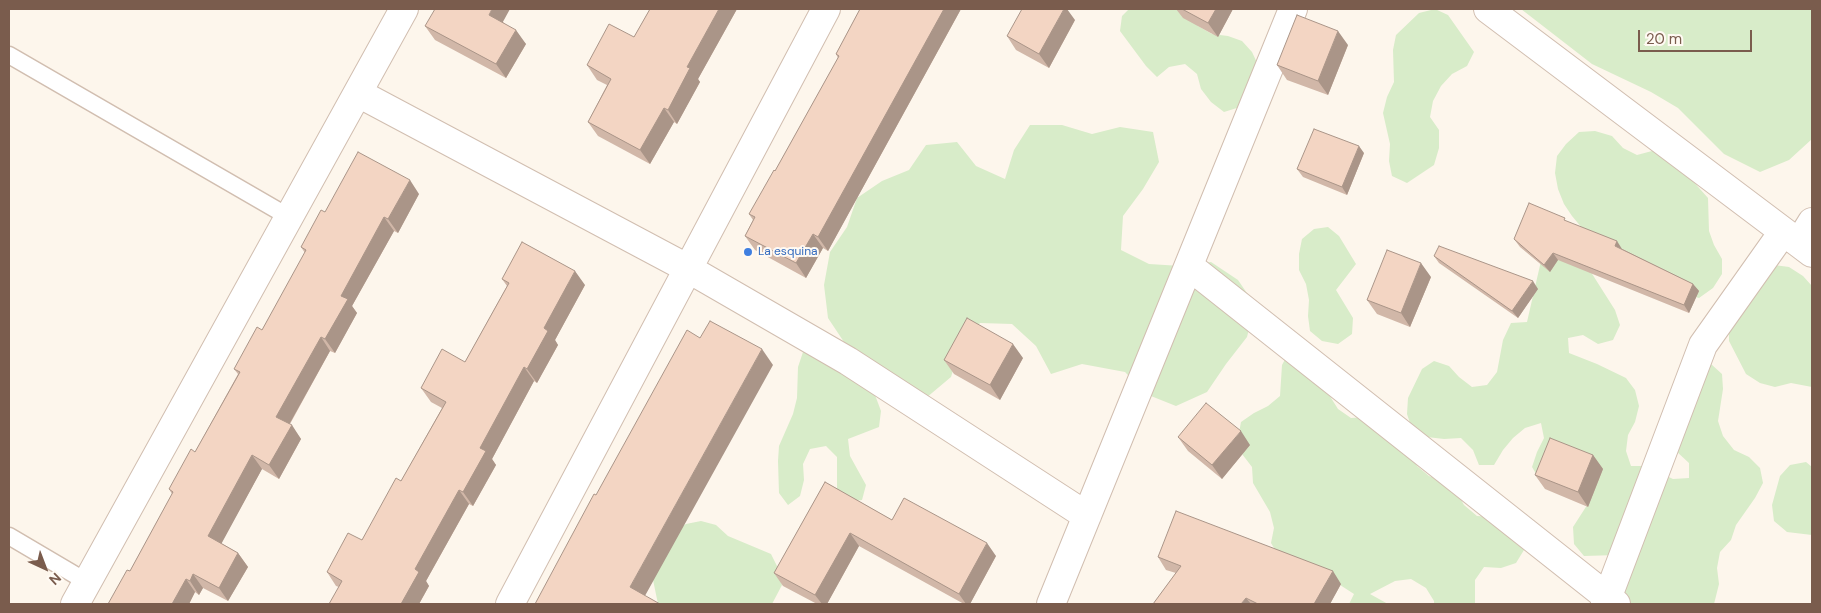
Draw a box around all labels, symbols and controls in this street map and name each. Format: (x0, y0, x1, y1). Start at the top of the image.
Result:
scale bar (1641, 20, 1755, 52)
text: 20 m (1646, 29, 1682, 49)
place label: La esquina (758, 245, 818, 259)
marker: La esquina (742, 246, 754, 258)
north arrow (20, 543, 70, 593)
text: N (45, 569, 65, 589)

